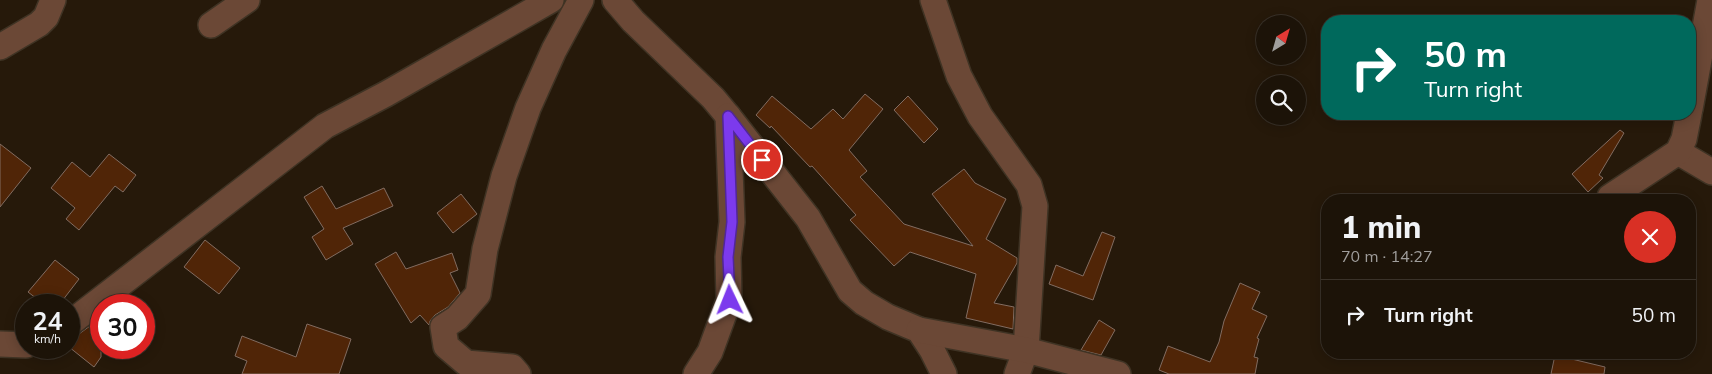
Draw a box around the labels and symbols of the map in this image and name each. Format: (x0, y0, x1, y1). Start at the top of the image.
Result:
north arrow (1256, 15, 1306, 65)
pin (741, 139, 783, 181)
position arrow (703, 273, 755, 325)
speed limit sign: 30 (90, 294, 155, 359)

